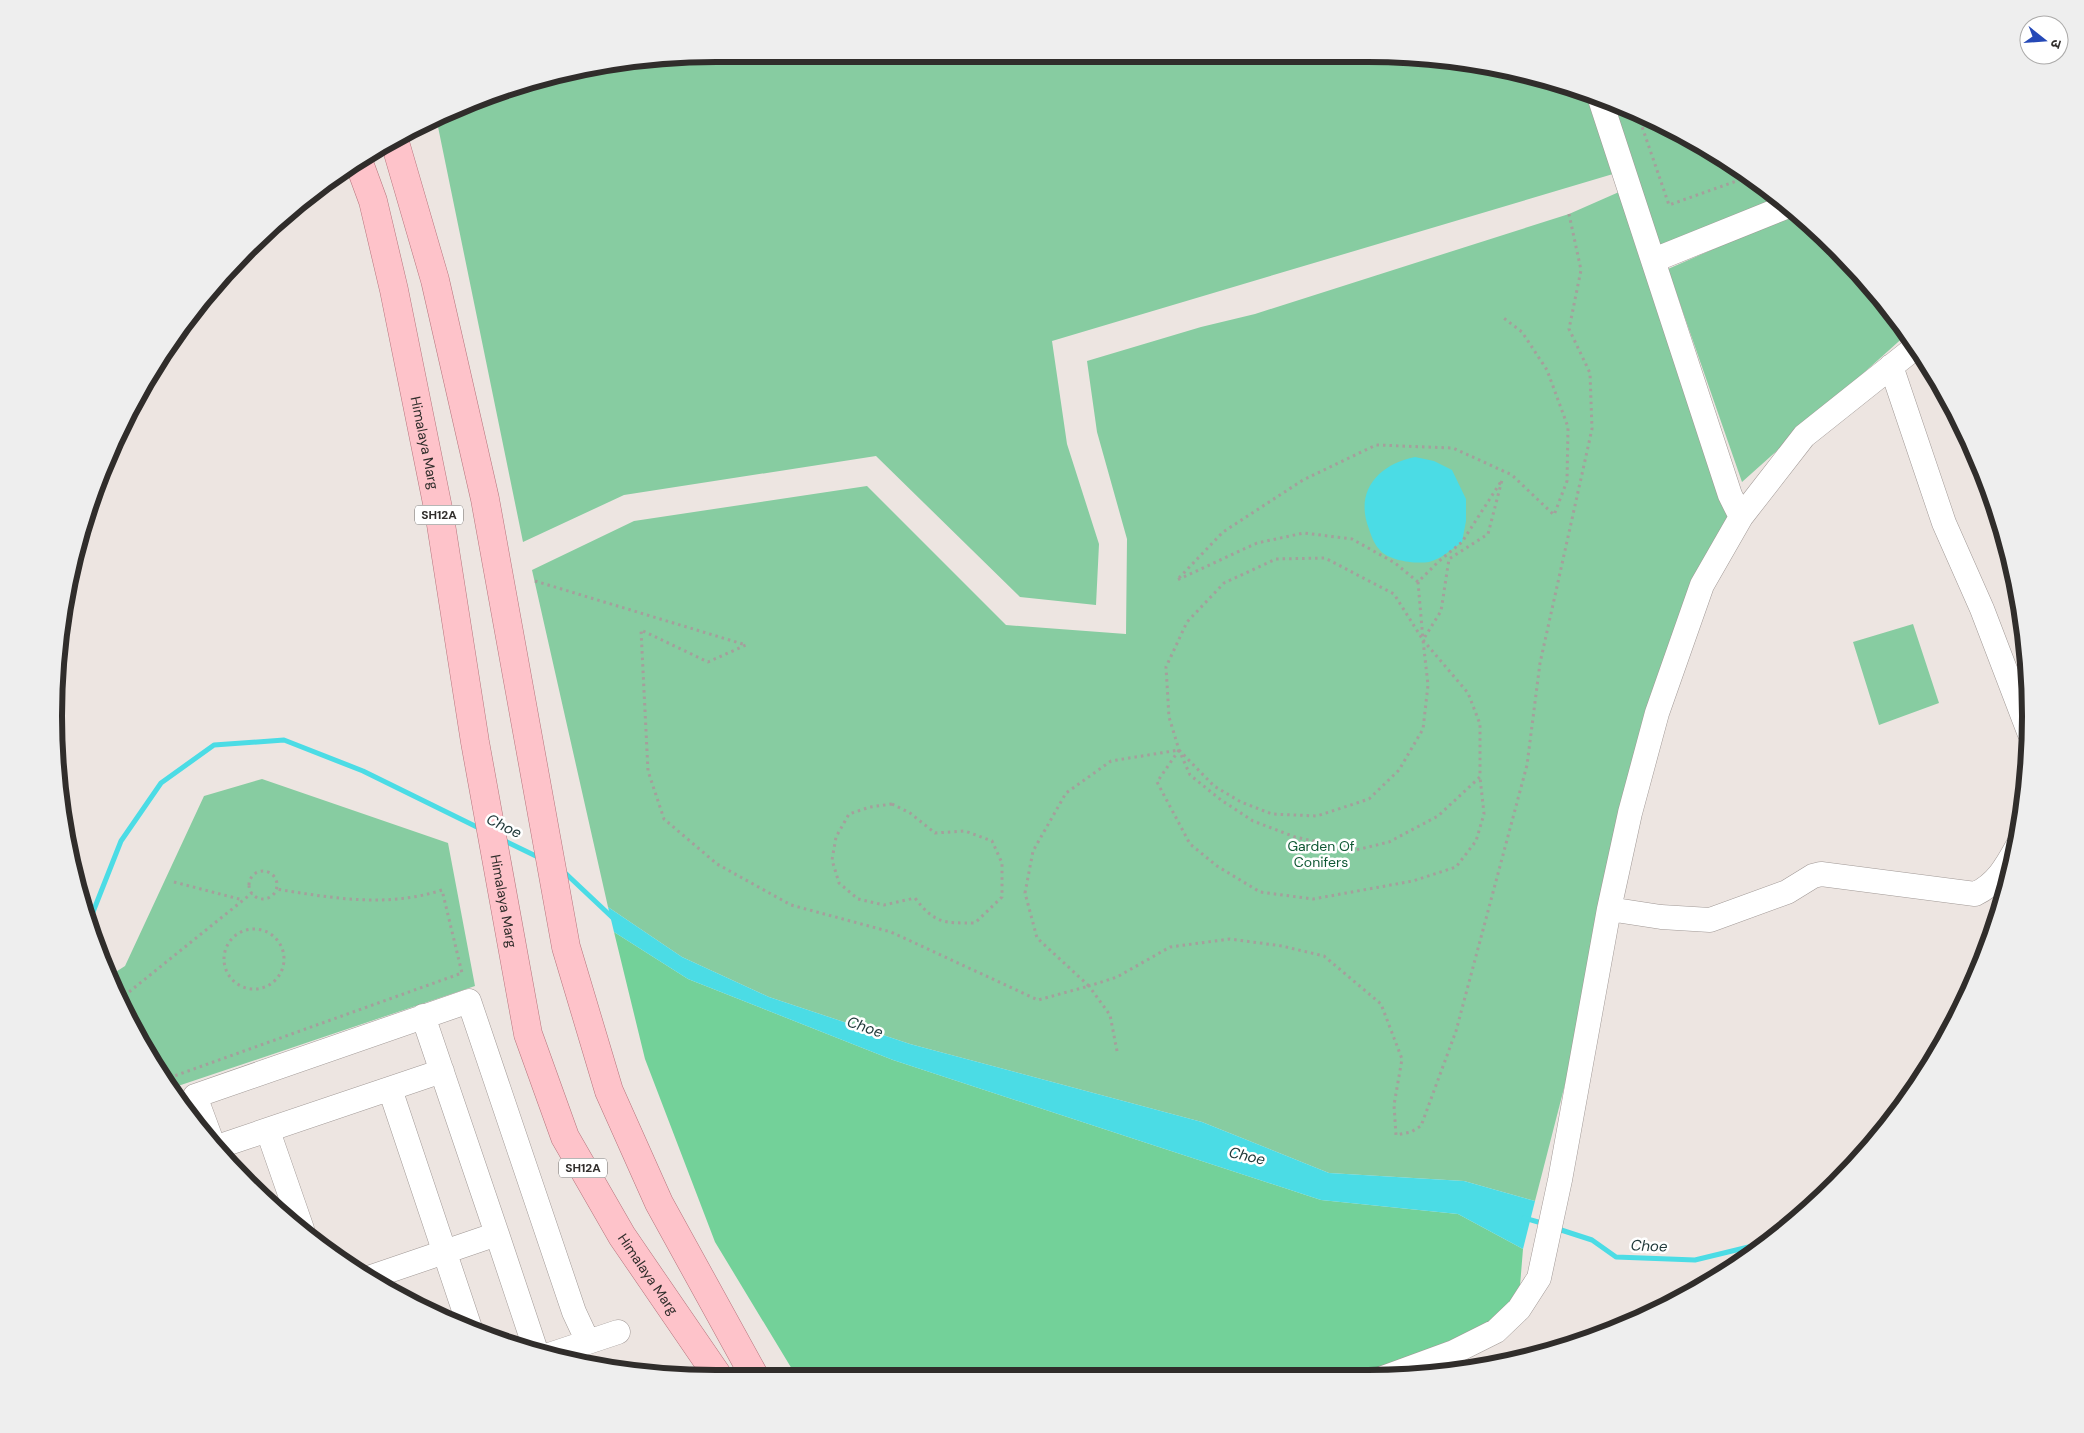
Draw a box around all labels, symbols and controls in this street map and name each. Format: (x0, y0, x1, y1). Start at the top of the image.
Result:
north arrow (2019, 15, 2069, 65)
text: उ (2046, 37, 2066, 51)
street label: Himalaya Marg (407, 395, 443, 491)
road number: SH12A (415, 506, 463, 524)
water label: Choe (483, 809, 525, 843)
park label: Garden Of Conifers (1287, 837, 1355, 871)
street label: Himalaya Marg (487, 853, 521, 949)
water label: Choe (844, 1012, 886, 1043)
water label: Choe (1227, 1142, 1268, 1170)
road number: SH12A (559, 1158, 607, 1178)
street label: Himalaya Marg (614, 1230, 682, 1318)
water label: Choe (1630, 1235, 1668, 1257)

